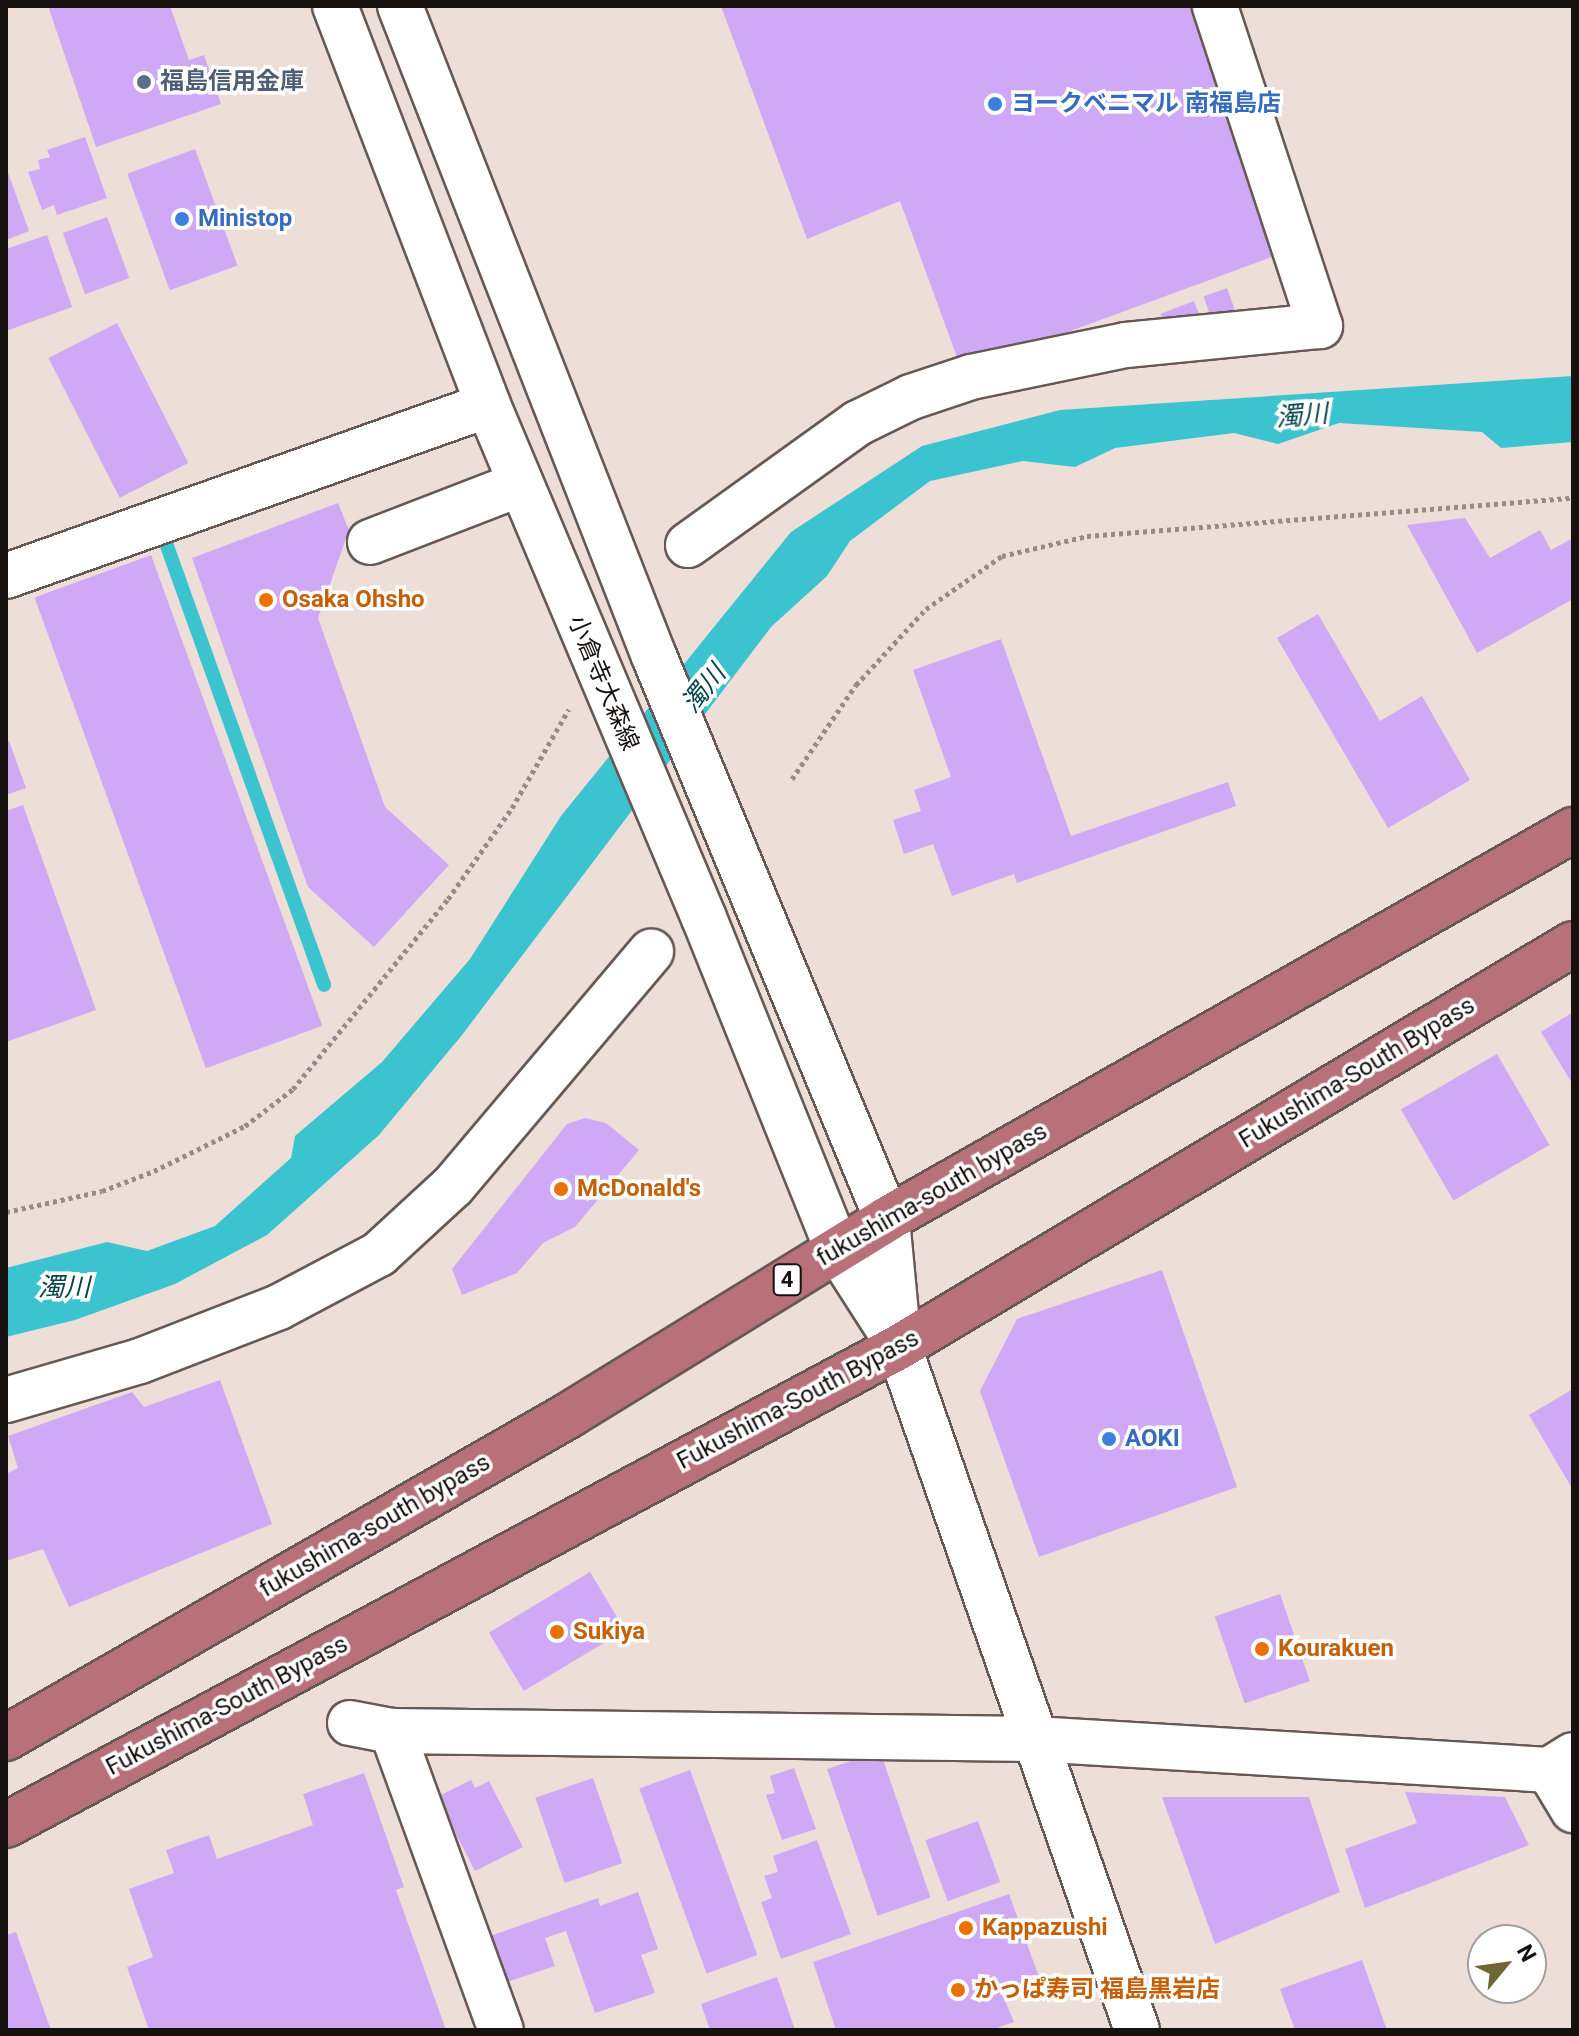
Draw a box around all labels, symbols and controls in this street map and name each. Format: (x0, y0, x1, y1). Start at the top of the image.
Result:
place label: 福島信用金庫 (160, 68, 304, 96)
marker: 福島信用金庫 (135, 73, 153, 91)
place label: ヨークベニマル 南福島店 (1011, 90, 1281, 118)
marker: ヨークベニマル 南福島店 (986, 95, 1004, 113)
place label: Ministop (198, 205, 292, 233)
marker: Ministop (173, 210, 191, 228)
water label: 濁川 (1275, 398, 1329, 434)
place label: Osaka Ohsho (282, 586, 425, 614)
marker: Osaka Ohsho (257, 591, 275, 609)
street label: 小倉寺大森線 (562, 611, 644, 755)
water label: 濁川 (676, 659, 732, 719)
street label: Fukushima-South Bypass (1234, 991, 1480, 1155)
street label: fukushima-south bypass (812, 1117, 1052, 1273)
place label: McDonald's (577, 1175, 701, 1203)
marker: McDonald's (552, 1180, 570, 1198)
road number: 4 (771, 1262, 803, 1298)
water label: 濁川 (38, 1272, 90, 1304)
street label: Fukushima-South Bypass (672, 1324, 924, 1476)
place label: AOKI (1125, 1425, 1180, 1453)
marker: AOKI (1100, 1430, 1118, 1448)
street label: fukushima-south bypass (255, 1448, 495, 1604)
place label: Sukiya (573, 1618, 645, 1646)
marker: Sukiya (548, 1623, 566, 1641)
street label: Fukushima-South Bypass (101, 1630, 353, 1782)
place label: Kourakuen (1278, 1635, 1394, 1663)
marker: Kourakuen (1253, 1640, 1271, 1658)
place label: Kappazushi (982, 1914, 1108, 1942)
marker: Kappazushi (957, 1919, 975, 1937)
north arrow (1467, 1924, 1547, 2004)
text: N (1512, 1940, 1541, 1966)
place label: かっぱ寿司 福島黒岩店 (974, 1976, 1220, 2004)
marker: かっぱ寿司 福島黒岩店 (949, 1981, 967, 1999)

